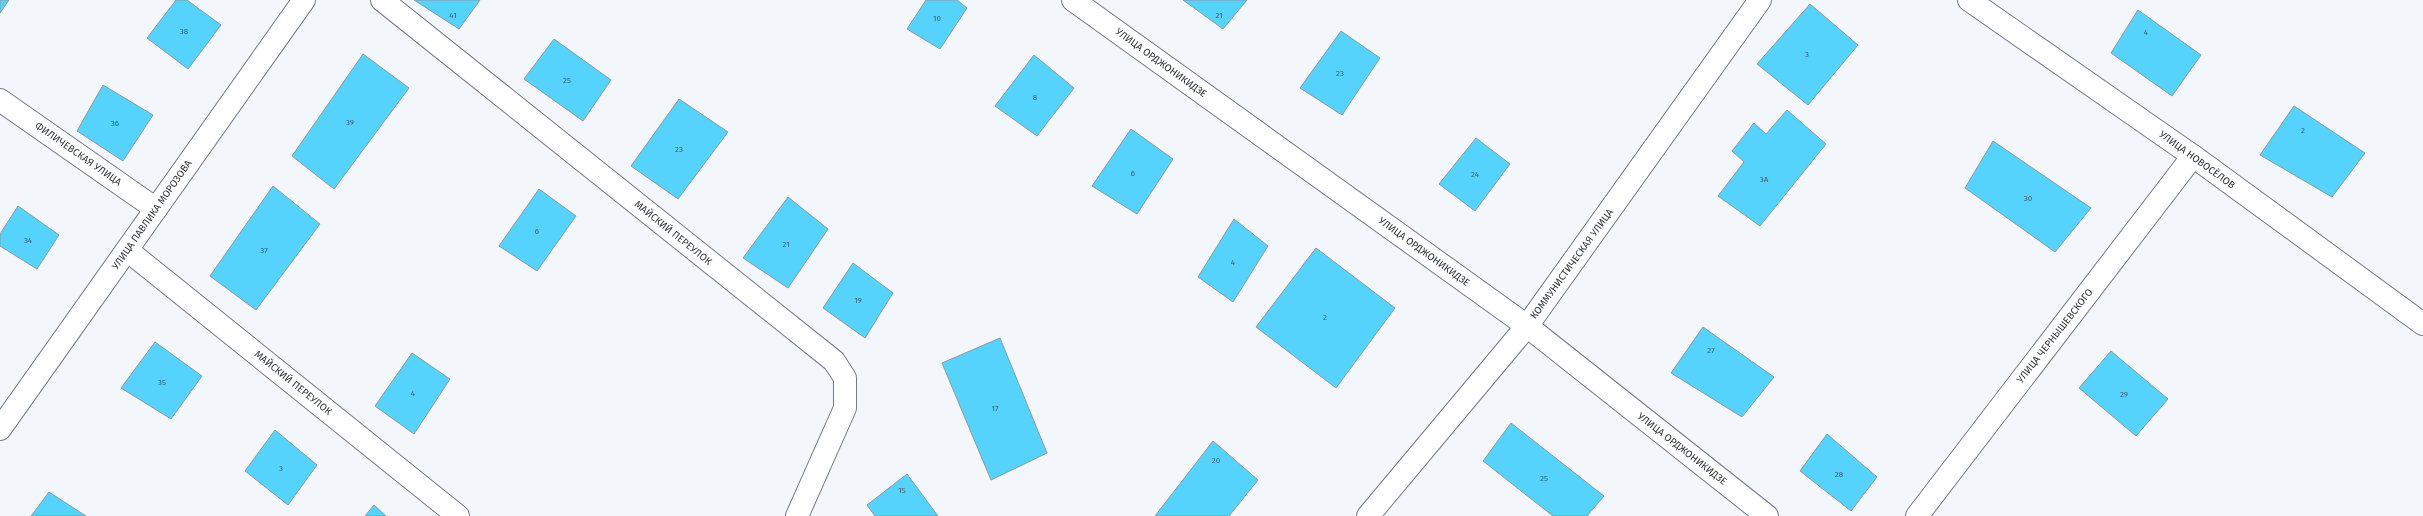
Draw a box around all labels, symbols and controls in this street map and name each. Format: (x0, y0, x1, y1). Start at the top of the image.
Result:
house number: 41 (449, 11, 457, 20)
house number: 21 (1215, 11, 1223, 20)
house number: 10 (933, 14, 941, 23)
street label: УЛИЦА ОРДЖОНИКИДЗЕ (1113, 26, 1209, 100)
house number: 38 (180, 27, 189, 36)
house number: 4 (2144, 28, 2149, 37)
house number: 3 (1805, 50, 1809, 59)
house number: 23 (1336, 69, 1344, 78)
house number: 25 (563, 76, 571, 85)
house number: 8 (1033, 93, 1038, 102)
house number: 39 (346, 118, 354, 127)
house number: 36 (111, 119, 119, 128)
street label: ФИЛИЧЕВСКАЯ УЛИЦА (32, 120, 124, 189)
house number: 2 (2301, 126, 2305, 135)
street label: УЛИЦА НОВОСЁЛОВ (2157, 127, 2238, 192)
house number: 23 (675, 145, 683, 154)
street label: УЛИЦА ПАВЛИКА МОРОЗОВА (110, 158, 195, 272)
house number: 6 (1131, 169, 1135, 178)
house number: 24 (1471, 170, 1480, 179)
house number: 3А (1760, 175, 1769, 184)
house number: 30 (2024, 194, 2033, 203)
street label: МАЙСКИЙ ПЕРЕУЛОК (632, 197, 715, 268)
street label: КОММУНИСТИЧЕСКАЯ УЛИЦА (1528, 206, 1616, 321)
street label: УЛИЦА ОРДЖОНИКИДЗЕ (1376, 215, 1472, 289)
house number: 6 (535, 227, 539, 236)
house number: 34 (24, 236, 33, 245)
house number: 21 (782, 240, 790, 249)
house number: 37 (260, 246, 268, 255)
house number: 4 (1231, 258, 1236, 267)
street label: УЛИЦА ЧЕРНЫШЕВСКОГО (2014, 286, 2096, 385)
house number: 19 (854, 296, 862, 305)
house number: 2 (1323, 313, 1327, 322)
house number: 27 (1707, 346, 1715, 355)
street label: МАЙСКИЙ ПЕРЕУЛОК (252, 347, 335, 418)
house number: 35 (158, 378, 166, 387)
house number: 4 (411, 389, 416, 398)
house number: 29 (2120, 390, 2128, 399)
house number: 17 (991, 404, 999, 413)
street label: УЛИЦА ОРДЖОНИКИДЗЕ (1635, 410, 1729, 488)
house number: 20 (1212, 456, 1221, 465)
house number: 3 (279, 464, 283, 473)
house number: 28 (1835, 470, 1844, 479)
house number: 25 (1540, 474, 1548, 483)
house number: 15 (898, 486, 906, 495)

